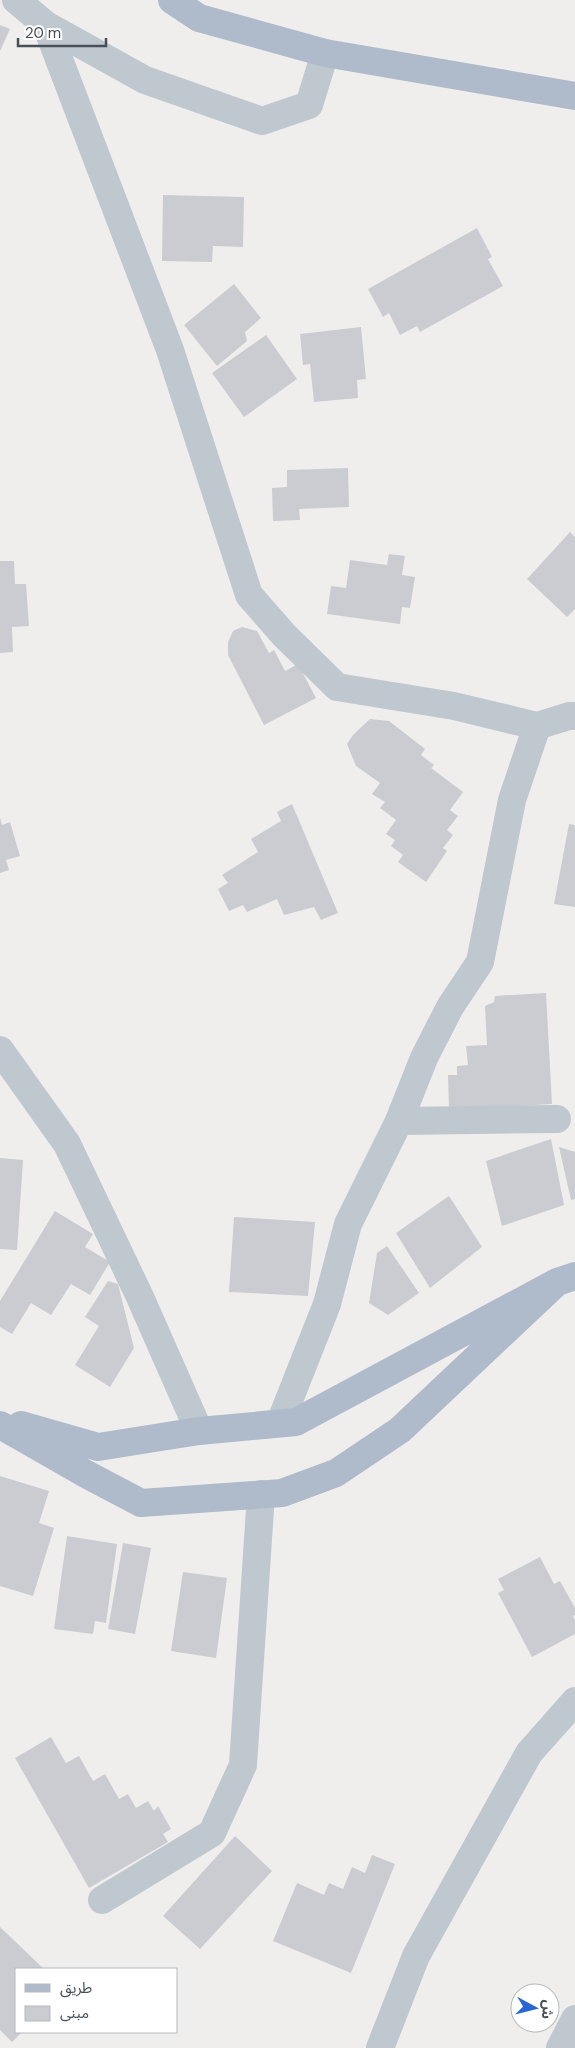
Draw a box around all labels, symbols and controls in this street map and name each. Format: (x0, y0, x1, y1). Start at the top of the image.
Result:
scale bar (18, 15, 105, 47)
text: 20 m (25, 23, 61, 43)
legend (15, 1968, 178, 2033)
text: طريق (60, 1978, 92, 1998)
north arrow (510, 1983, 560, 2033)
text: ش (538, 1999, 558, 2020)
text: مبنى (60, 2003, 89, 2023)

